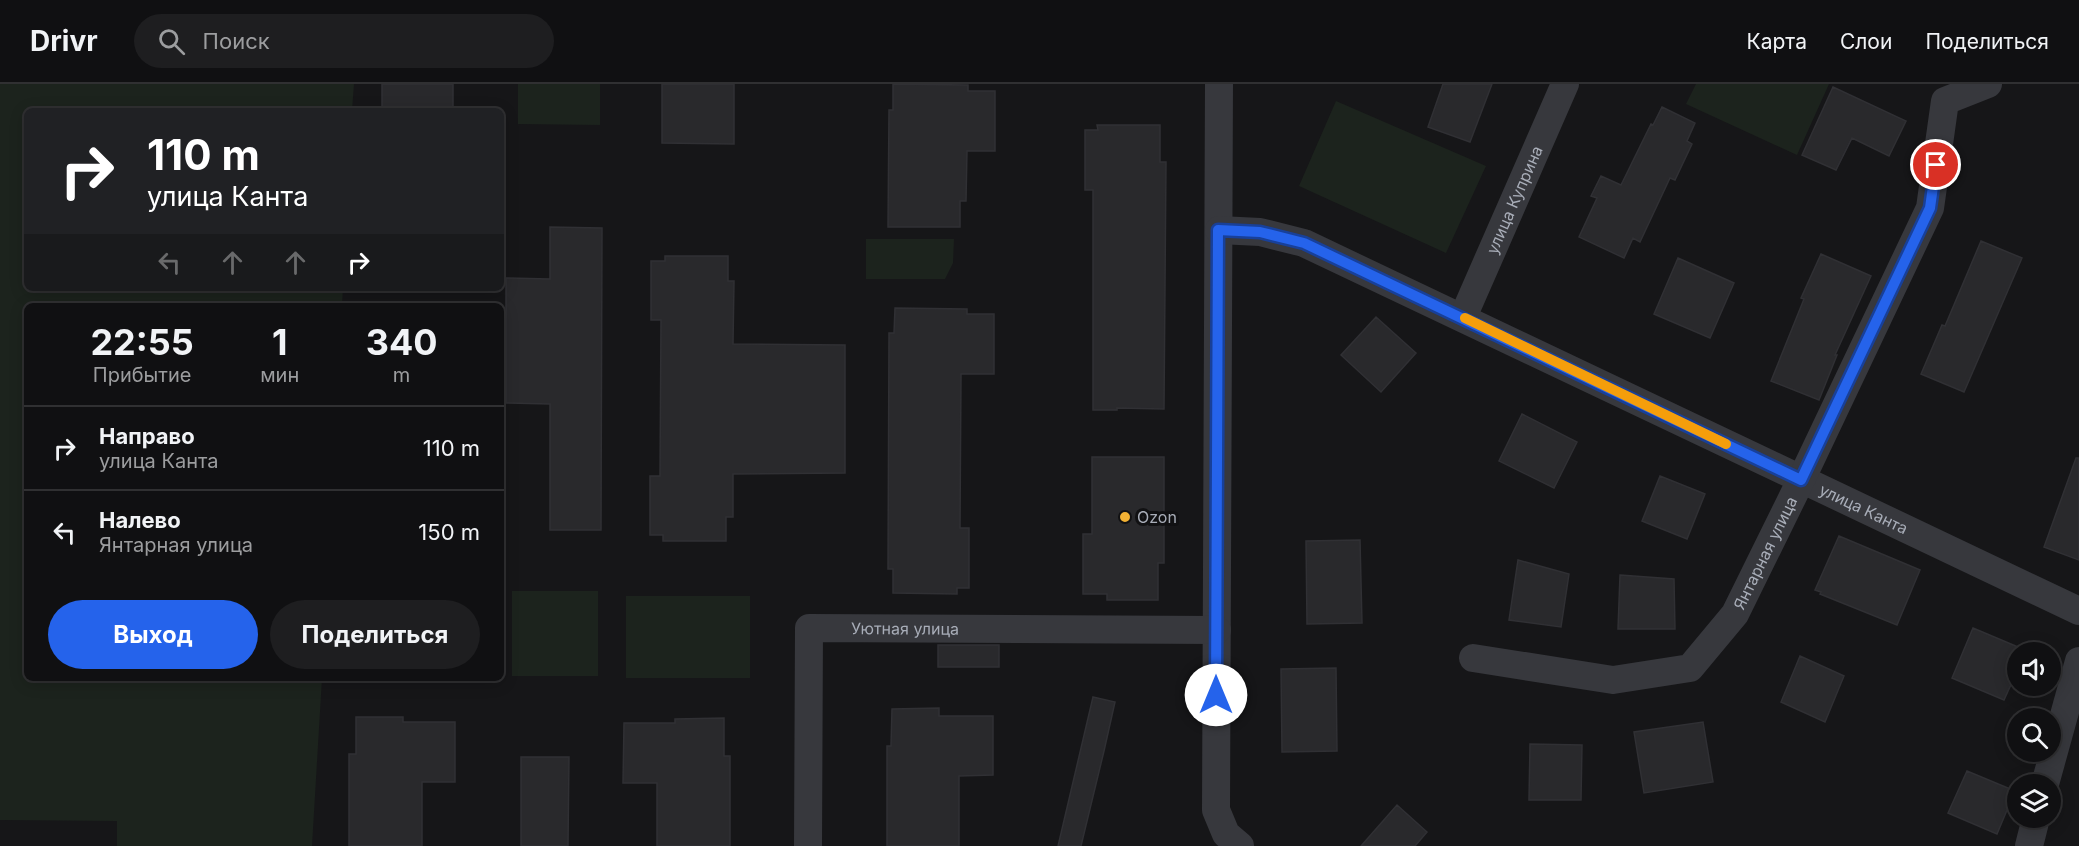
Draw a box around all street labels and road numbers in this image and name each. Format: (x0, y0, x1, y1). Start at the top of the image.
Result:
street label: улица Куприна (1482, 142, 1547, 257)
street label: улица Канта (1816, 479, 1911, 538)
street label: Янтарная улица (1729, 493, 1801, 613)
street label: Уютная улица (851, 618, 959, 639)

